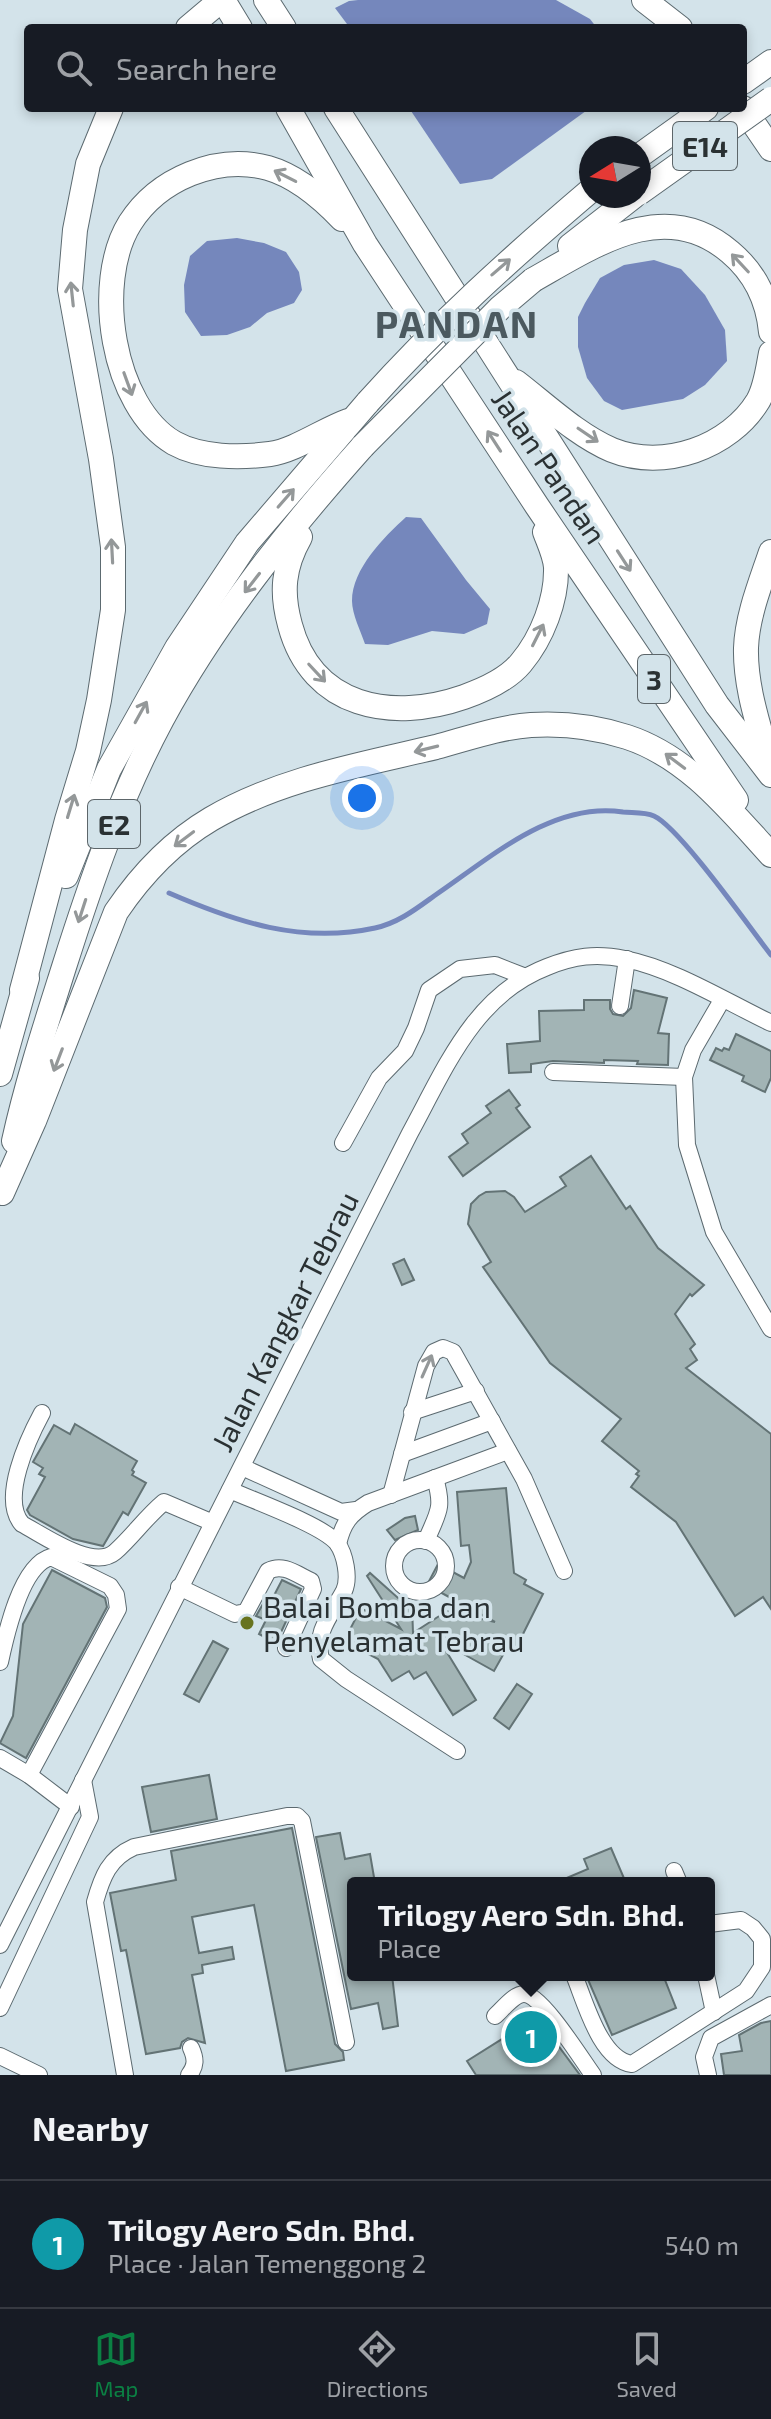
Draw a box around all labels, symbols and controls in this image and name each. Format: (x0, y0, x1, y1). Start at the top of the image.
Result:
search box (24, 24, 747, 112)
icon: search (52, 46, 96, 90)
text: Search here (116, 50, 277, 86)
road number: E14 (673, 122, 737, 170)
north arrow (579, 136, 651, 208)
one-way arrow (274, 168, 298, 183)
one-way arrow (732, 253, 750, 273)
one-way arrow (490, 259, 511, 277)
one-way arrow (64, 282, 79, 308)
district label: PANDAN (375, 300, 539, 346)
one-way arrow (121, 371, 136, 396)
street label: Jalan Pandan (485, 382, 615, 550)
one-way arrow (576, 427, 598, 443)
one-way arrow (486, 430, 502, 452)
one-way arrow (277, 488, 295, 508)
one-way arrow (104, 538, 119, 565)
one-way arrow (616, 549, 632, 572)
one-way arrow (243, 572, 260, 593)
one-way arrow (531, 623, 546, 647)
road number: 3 (638, 655, 670, 703)
one-way arrow (308, 663, 327, 683)
one-way arrow (133, 701, 149, 725)
one-way arrow (413, 742, 439, 757)
one-way arrow (665, 753, 687, 770)
your location (342, 778, 382, 818)
one-way arrow (65, 794, 79, 819)
road number: E2 (88, 800, 140, 848)
one-way arrow (174, 830, 195, 847)
one-way arrow (73, 899, 88, 924)
one-way arrow (49, 1047, 64, 1072)
street label: Jalan Kangkar Tebrau (203, 1185, 365, 1457)
one-way arrow (421, 1354, 436, 1379)
place label: Balai Bomba dan Penyelamat Tebrau (263, 1588, 524, 1658)
marker: Balai Bomba dan Penyelamat Tebrau (238, 1614, 256, 1632)
popup (347, 1877, 715, 1981)
text: Trilogy Aero Sdn. Bhd. (378, 1896, 684, 1932)
text: Place (378, 1932, 441, 1963)
pin: 1 (505, 2007, 557, 2067)
text: Nearby (32, 2107, 149, 2148)
text: Trilogy Aero Sdn. Bhd. (108, 2211, 415, 2247)
text: 1 (52, 2229, 64, 2260)
text: 540 m (665, 2229, 739, 2260)
text: Place · Jalan Temenggong 2 (108, 2247, 426, 2278)
tab: Map (94, 2327, 138, 2401)
tab: Directions (327, 2327, 428, 2401)
tab: Saved (616, 2327, 677, 2401)

